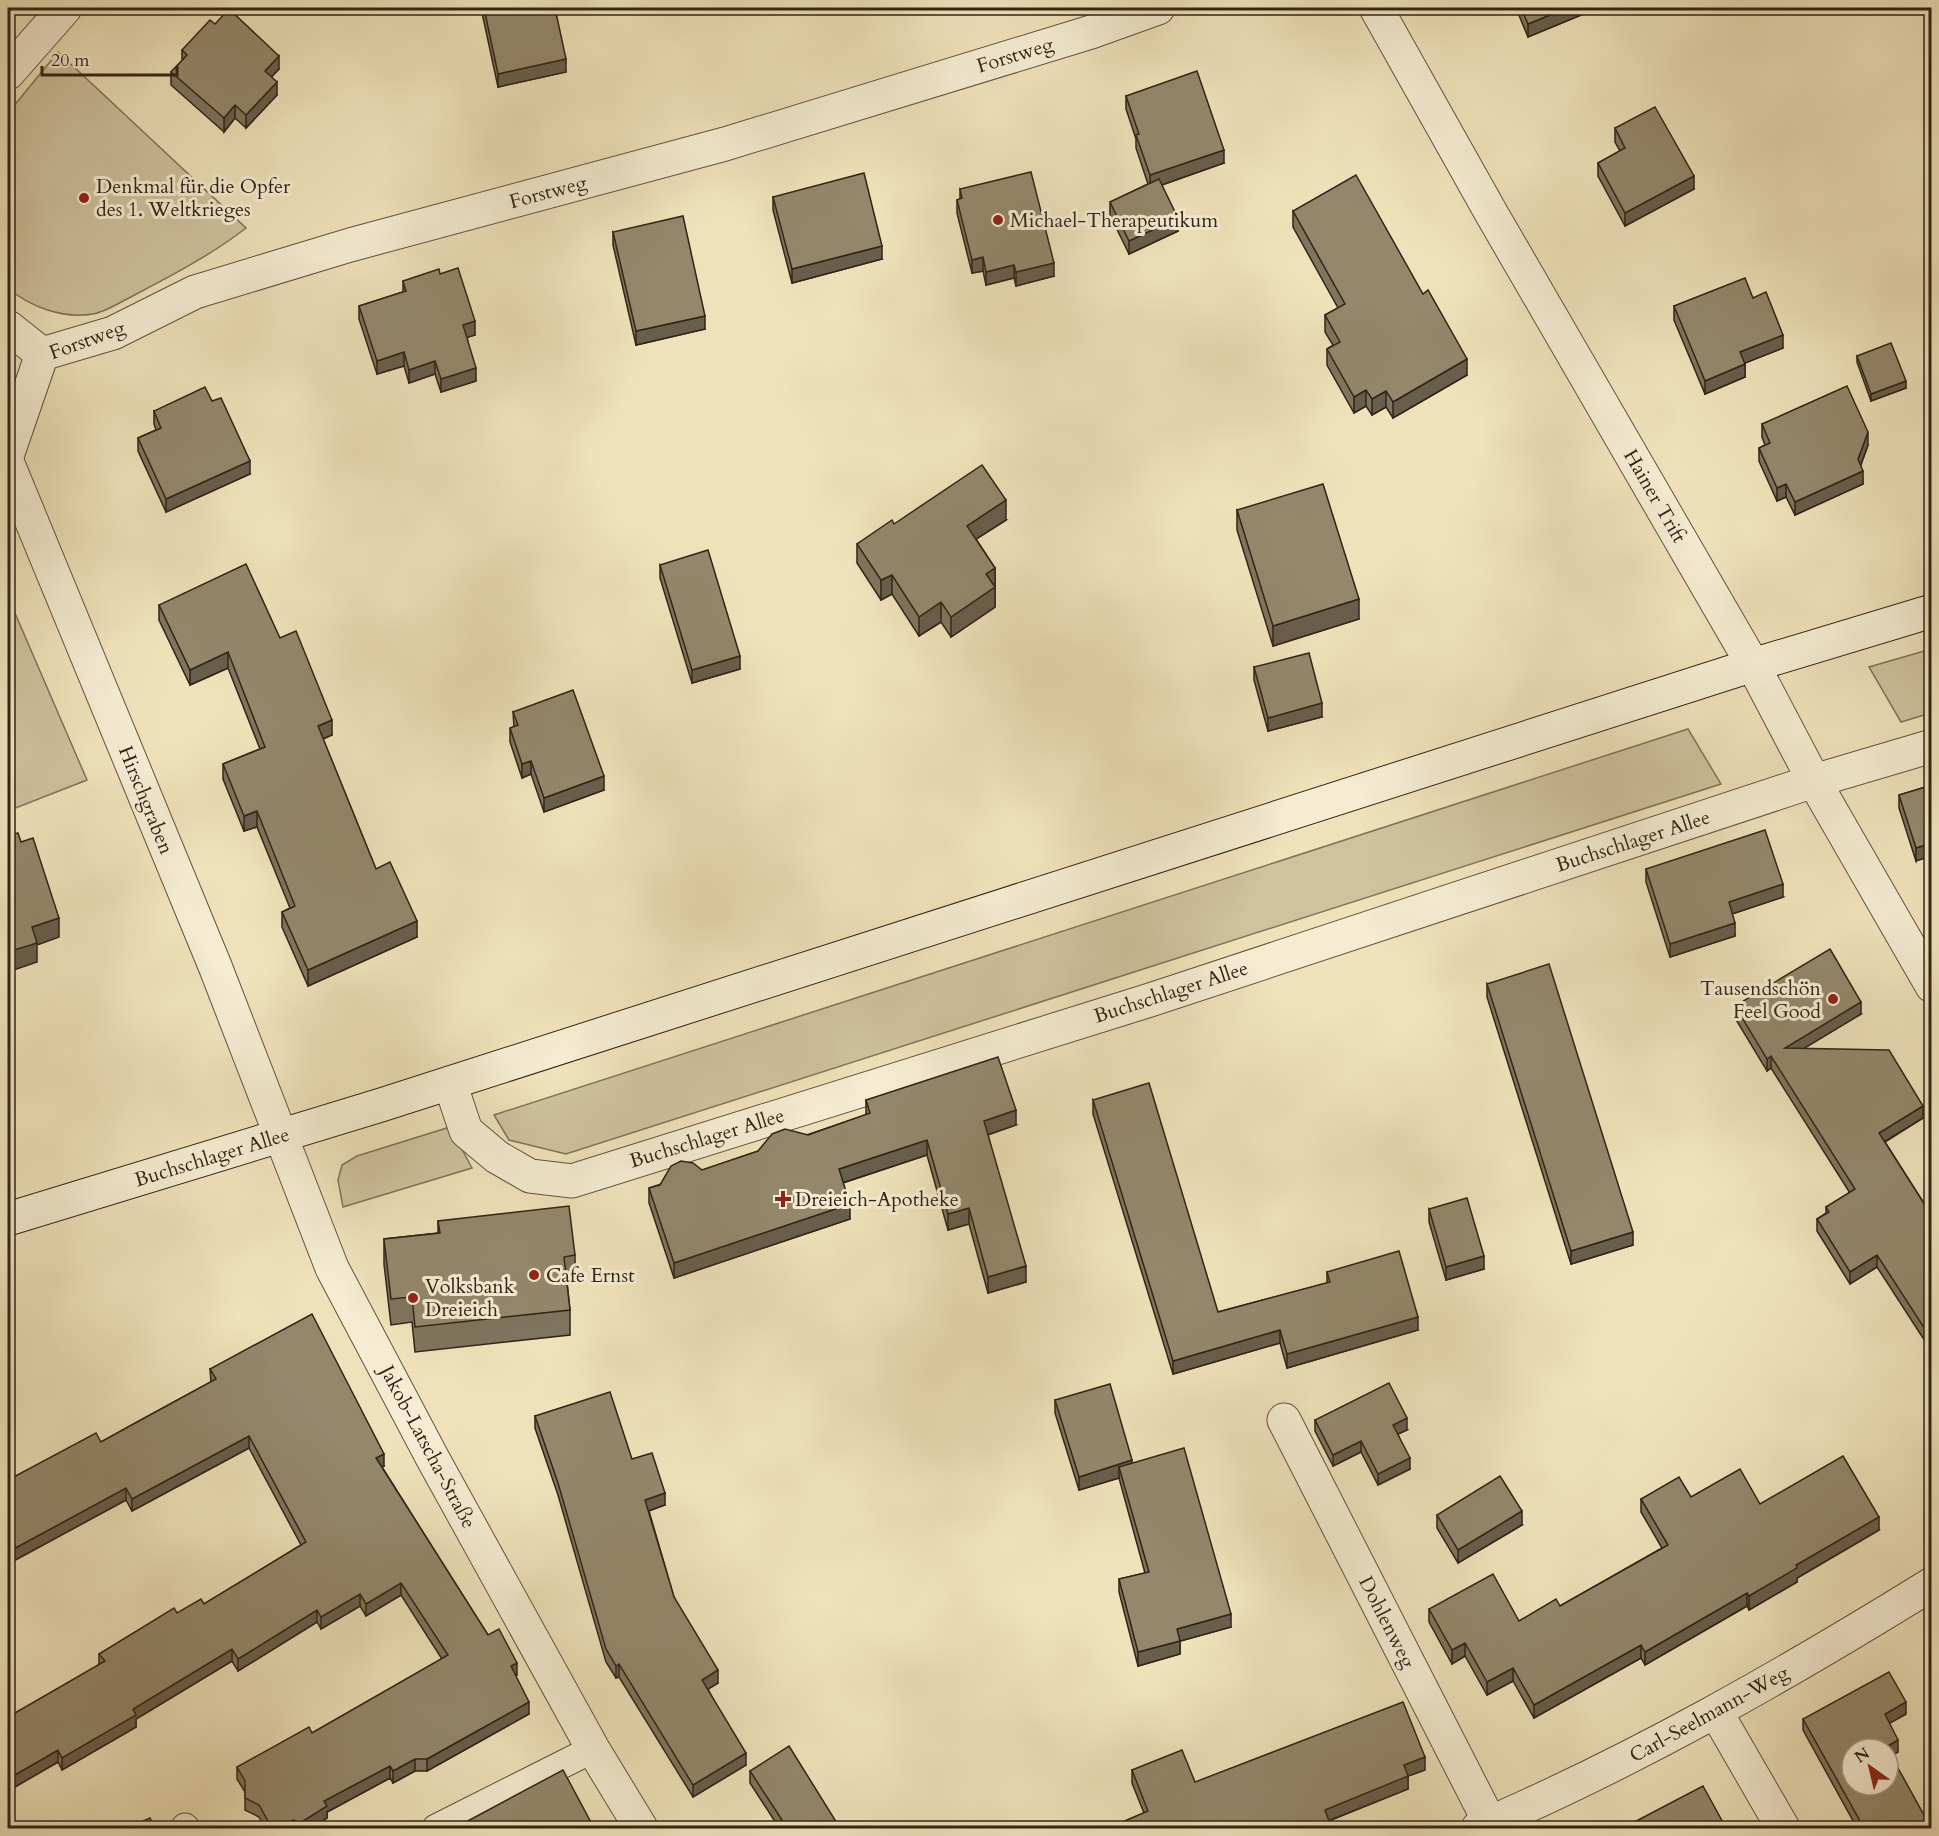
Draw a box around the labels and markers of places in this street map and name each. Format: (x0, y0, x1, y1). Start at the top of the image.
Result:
place label: Denkmal für die Opfer des 1. Weltkrieges (96, 173, 291, 223)
marker: Denkmal für die Opfer des 1. Weltkrieges (77, 191, 91, 205)
place label: Michael-Therapeutikum (1010, 207, 1218, 234)
marker: Michael-Therapeutikum (991, 213, 1005, 227)
place label: Tausendschön Feel Good (1700, 975, 1822, 1025)
marker: Tausendschön Feel Good (1826, 992, 1840, 1006)
place label: Dreieich-Apotheke (795, 1186, 959, 1213)
marker: Dreieich-Apotheke (776, 1192, 790, 1206)
place label: Cafe Ernst (546, 1262, 635, 1289)
marker: Cafe Ernst (527, 1268, 541, 1282)
place label: Volksbank Dreieich (425, 1273, 515, 1323)
marker: Volksbank Dreieich (406, 1291, 420, 1305)

